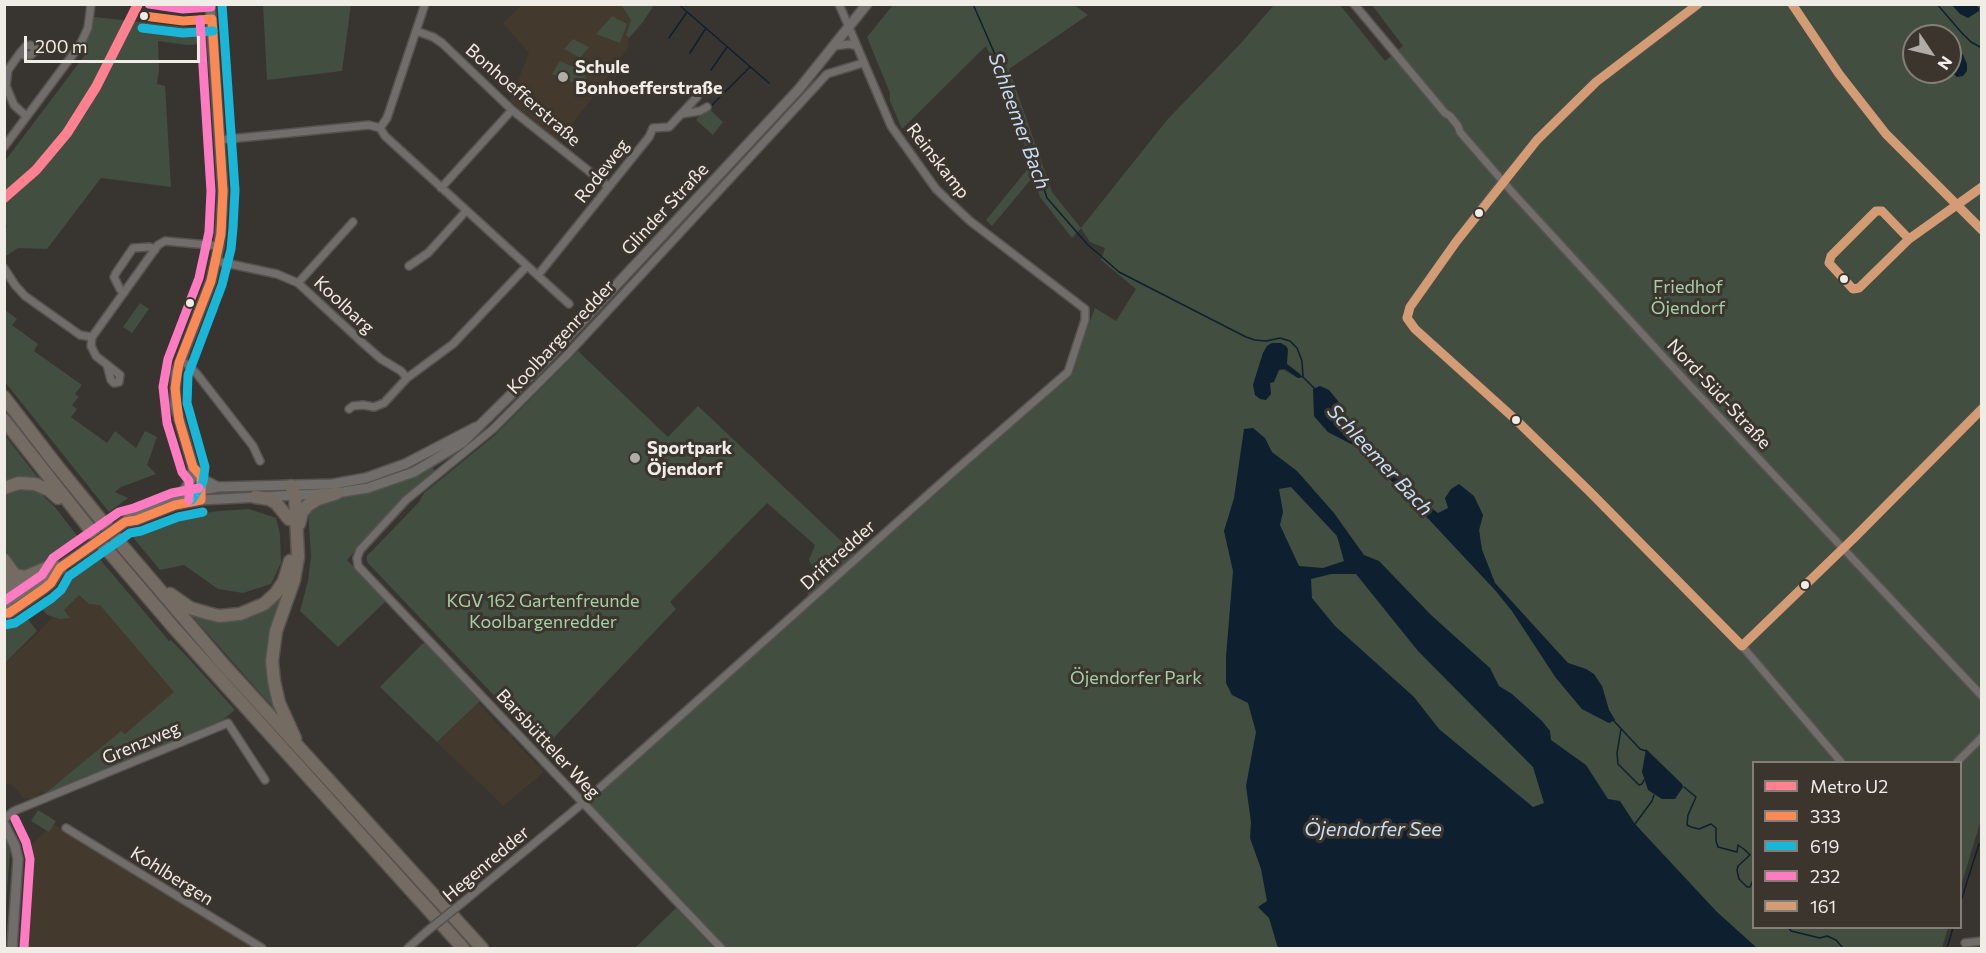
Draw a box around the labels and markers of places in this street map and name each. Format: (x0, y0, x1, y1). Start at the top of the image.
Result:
unlabelled marker (138, 10, 150, 22)
place label: Schule Bonhoefferstraße (575, 56, 722, 98)
marker: Schule Bonhoefferstraße (556, 70, 570, 84)
unlabelled marker (1473, 207, 1485, 219)
unlabelled marker (1838, 273, 1850, 285)
unlabelled marker (184, 297, 196, 309)
unlabelled marker (1510, 414, 1522, 426)
place label: Sportpark Öjendorf (647, 437, 732, 480)
marker: Sportpark Öjendorf (628, 451, 642, 465)
unlabelled marker (1799, 579, 1811, 591)

